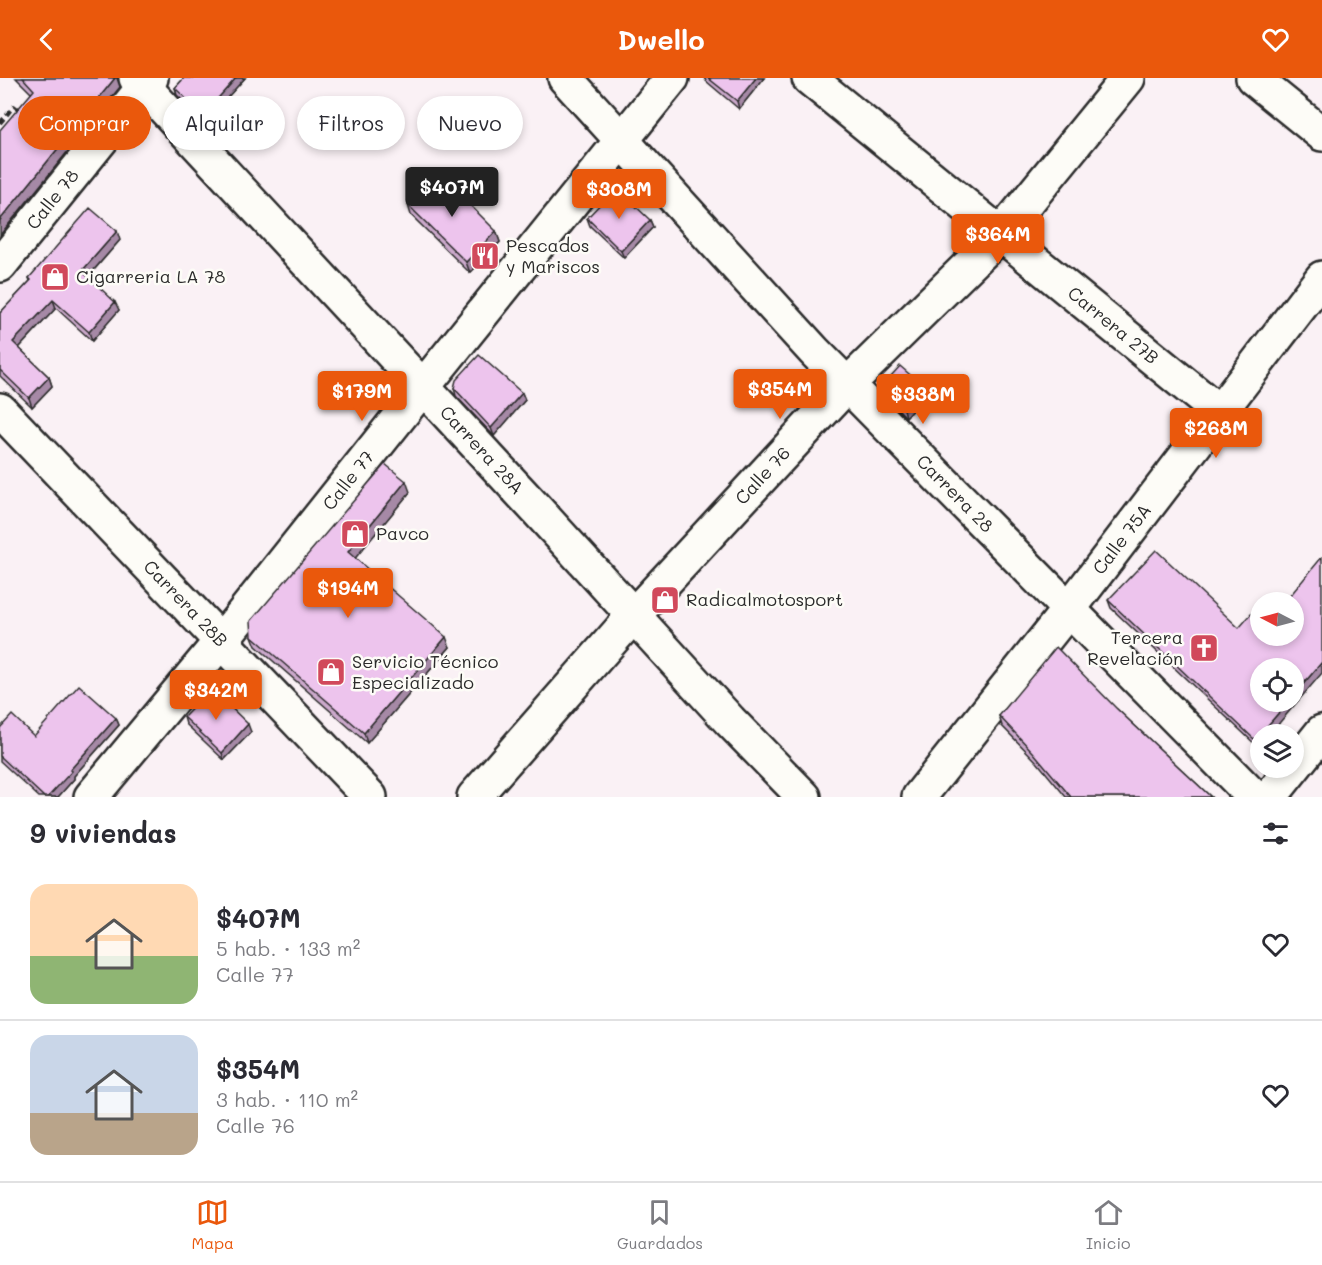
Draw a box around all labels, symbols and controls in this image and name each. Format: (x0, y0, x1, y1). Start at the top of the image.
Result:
text: Dwello (617, 22, 705, 57)
icon: back (30, 23, 63, 56)
icon: heart (1259, 23, 1292, 56)
chip: Comprar (18, 96, 151, 150)
chip: Alquilar (163, 96, 285, 150)
chip: Filtros (297, 96, 405, 150)
chip: Nuevo (417, 96, 523, 150)
street label: Calle 78 (20, 164, 84, 234)
pin: $407M (410, 167, 494, 218)
pin: $308M (577, 169, 661, 220)
text: $407M (419, 173, 485, 199)
text: $308M (586, 175, 652, 201)
pin: $364M (956, 214, 1040, 265)
text: $364M (965, 220, 1031, 246)
place label: Pescados y Mariscos (506, 233, 600, 278)
restaurant icon: Pescados y Mariscos (469, 240, 501, 272)
shop icon: Cigarreria LA 78 (39, 261, 71, 293)
place label: Cigarreria LA 78 (76, 264, 225, 288)
street label: Carrera 27B (1063, 281, 1164, 369)
pin: $354M (738, 369, 822, 420)
pin: $179M (320, 371, 404, 422)
pin: $338M (881, 374, 965, 425)
text: $354M (748, 375, 812, 401)
text: $179M (332, 377, 392, 403)
text: $338M (891, 380, 955, 406)
street label: Carrera 28A (435, 400, 529, 499)
pin: $268M (1174, 408, 1258, 459)
text: $268M (1184, 414, 1248, 440)
street label: Calle 76 (729, 441, 795, 509)
street label: Calle 77 (317, 445, 379, 515)
street label: Carrera 28 (912, 449, 999, 537)
street label: Calle 75A (1087, 499, 1156, 579)
shop icon: Pavco (339, 518, 371, 550)
place label: Pavco (376, 521, 429, 545)
street label: Carrera 28B (139, 554, 233, 652)
pin: $194M (306, 568, 390, 619)
text: $194M (317, 574, 379, 600)
shop icon: Radicalmotosport (649, 584, 681, 616)
place label: Radicalmotosport (686, 587, 843, 611)
north arrow (1250, 592, 1304, 646)
map controls (1250, 592, 1304, 778)
place label: Tercera Revelación (1087, 625, 1183, 670)
church icon: Tercera Revelación (1188, 632, 1220, 664)
place label: Servicio Técnico Especializado (352, 649, 499, 694)
shop icon: Servicio Técnico Especializado (315, 656, 347, 688)
button: locate (1250, 658, 1304, 712)
pin: $342M (174, 670, 258, 721)
text: $342M (184, 676, 248, 702)
button: layers (1250, 724, 1304, 778)
text: 9 viviendas (30, 816, 177, 850)
icon: filters (1259, 817, 1292, 850)
text: $407M (216, 901, 301, 935)
icon: home (78, 908, 150, 980)
icon: heart (1259, 928, 1292, 961)
text: 5 hab. · 133 m² (216, 935, 360, 961)
text: Calle 77 (216, 961, 294, 987)
text: $354M (216, 1052, 300, 1086)
icon: home (78, 1059, 150, 1131)
icon: heart (1259, 1079, 1292, 1112)
text: 3 hab. · 110 m² (216, 1086, 358, 1112)
text: Calle 76 (216, 1112, 295, 1138)
tab: Mapa (191, 1196, 234, 1253)
tab: Guardados (617, 1196, 703, 1253)
tab: Inicio (1086, 1196, 1131, 1253)

